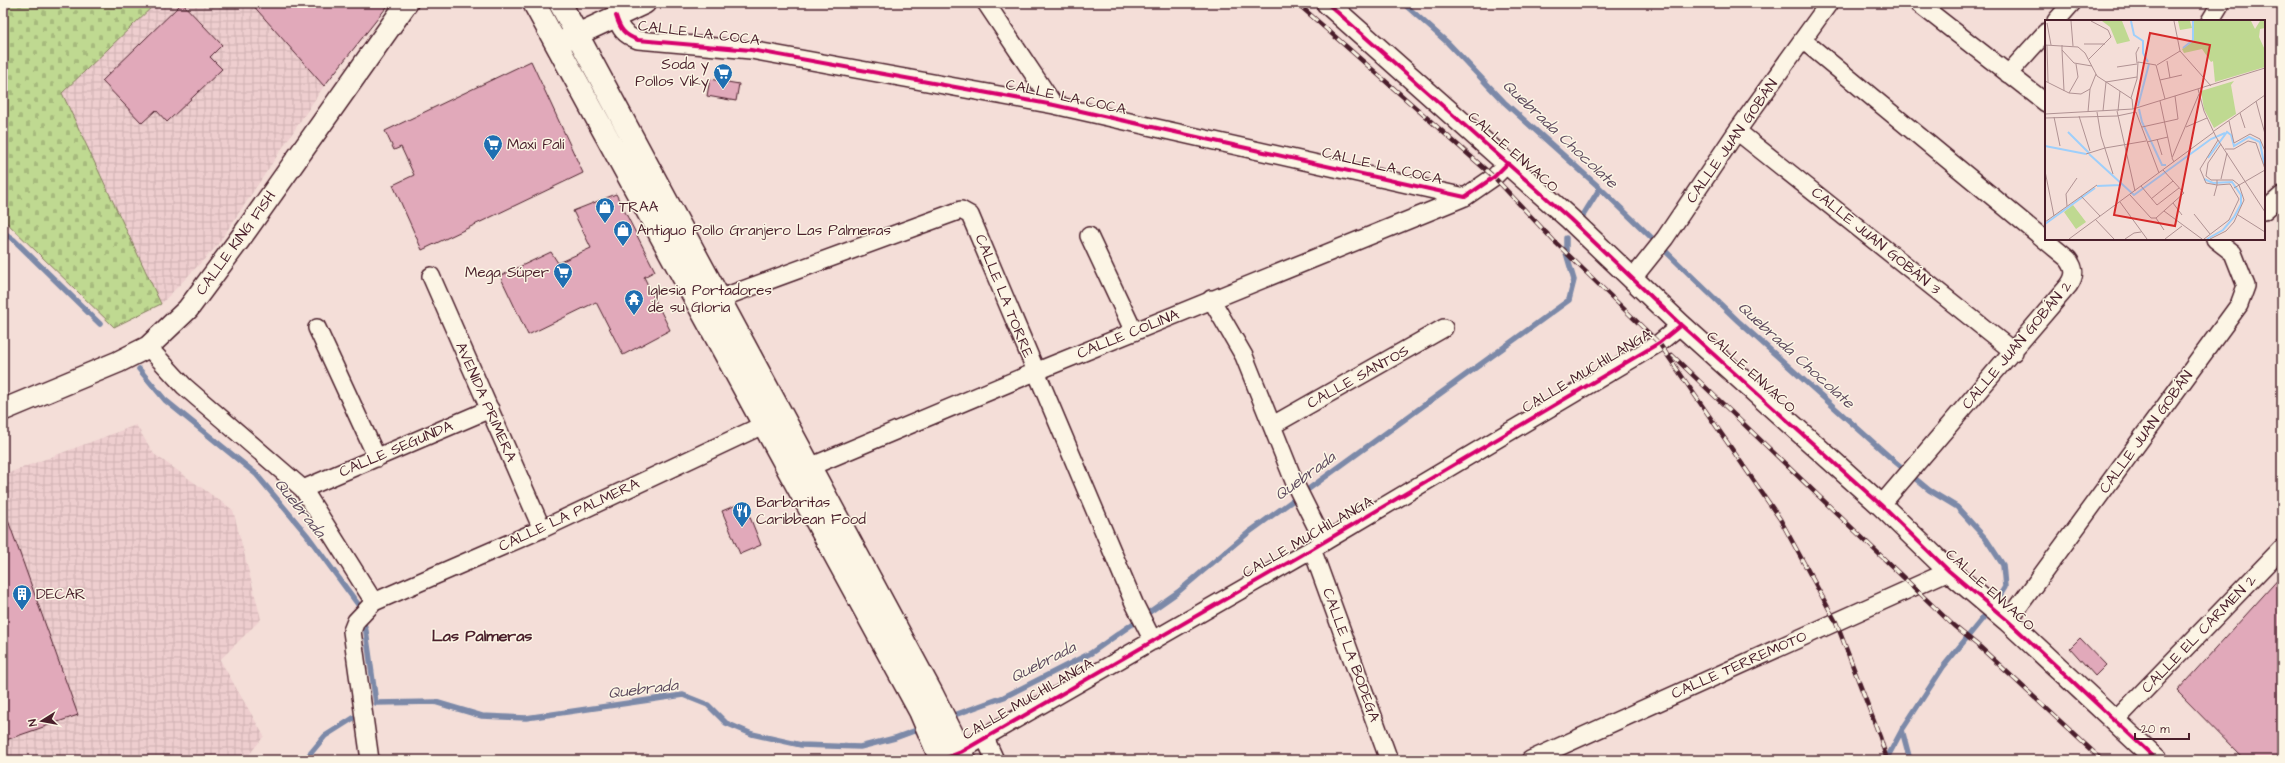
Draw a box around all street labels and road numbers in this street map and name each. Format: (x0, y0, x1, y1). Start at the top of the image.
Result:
street label: CALLE LA COCA (637, 15, 762, 51)
street label: CALLE LA COCA (1004, 74, 1129, 120)
street label: CALLE JUAN GOBÁN (1681, 75, 1783, 207)
street label: CALLE ENVACO (1463, 107, 1563, 197)
street label: CALLE LA COCA (1320, 142, 1445, 190)
street label: CALLE JUAN GOBÁN 3 (1807, 182, 1945, 300)
street label: CALLE KING FISH (191, 186, 281, 300)
street label: CALLE LA TORRE (970, 231, 1038, 361)
street label: CALLE JUAN GOBÁN 2 (1957, 276, 2077, 414)
street label: CALLE COLINA (1074, 304, 1182, 364)
street label: CALLE MUCHILANGA (1518, 324, 1656, 418)
street label: CALLE ENVACO (1702, 326, 1800, 418)
street label: AVENIDA PRIMERA (450, 339, 522, 466)
street label: CALLE SANTOS (1303, 340, 1413, 414)
street label: CALLE JUAN GOBÁN (2094, 366, 2198, 498)
street label: CALLE SEGUNDA (336, 415, 457, 482)
street label: CALLE LA PALMERA (495, 473, 643, 557)
street label: CALLE MUCHILANGA (1239, 491, 1378, 583)
street label: CALLE ENVACO (1941, 544, 2039, 636)
street label: CALLE EL CARMEN 2 (2137, 570, 2261, 698)
street label: CALLE LA BODEGA (1317, 585, 1385, 725)
street label: CALLE TERREMOTO (1668, 626, 1810, 704)
street label: CALLE MUCHILANGA (959, 653, 1098, 745)

